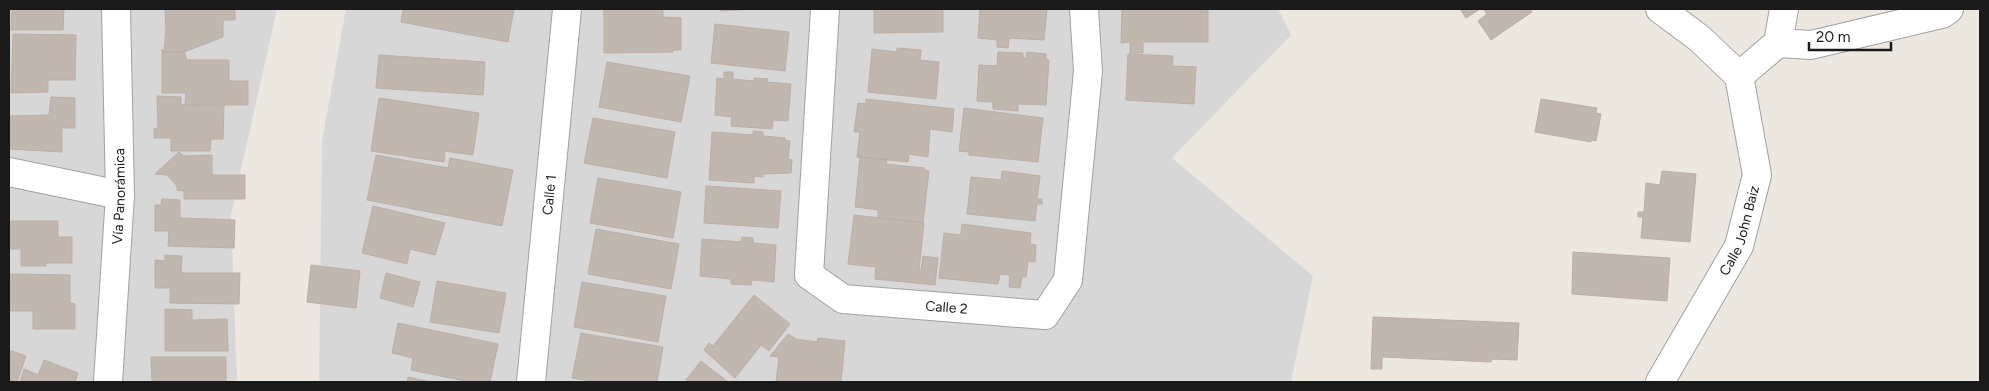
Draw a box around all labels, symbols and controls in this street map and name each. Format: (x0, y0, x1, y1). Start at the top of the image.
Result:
scale bar (1809, 20, 1892, 52)
text: 20 m (1816, 28, 1850, 46)
street label: Vía Panorámica (108, 148, 129, 245)
street label: Calle 1 (539, 174, 559, 216)
street label: Calle John Baiz (1715, 184, 1763, 279)
street label: Calle 2 (925, 297, 968, 317)

